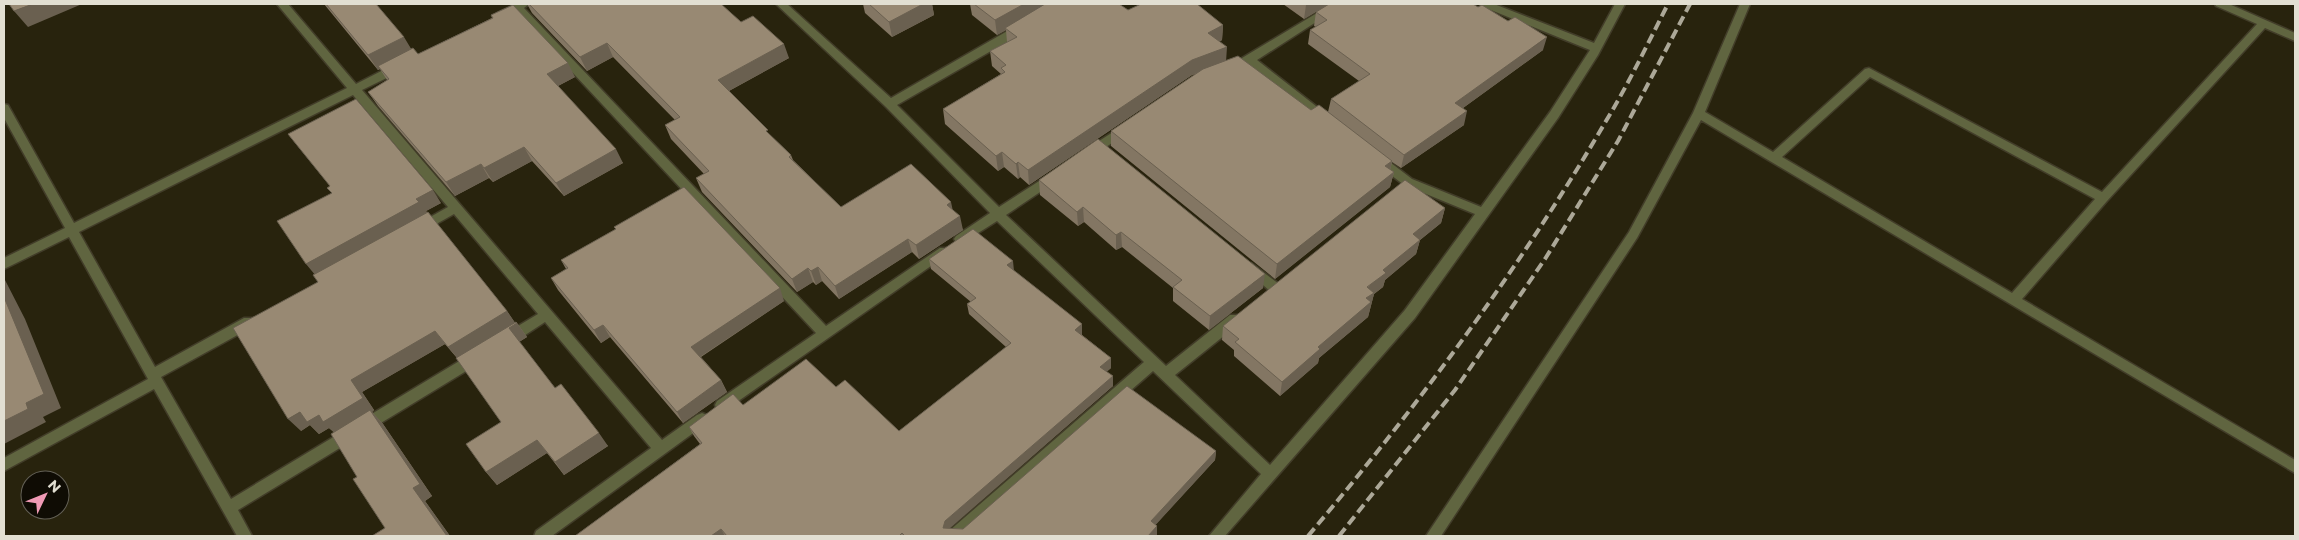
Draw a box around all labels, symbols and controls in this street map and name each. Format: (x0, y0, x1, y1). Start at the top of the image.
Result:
north arrow (20, 470, 70, 520)
text: N (44, 476, 65, 496)

